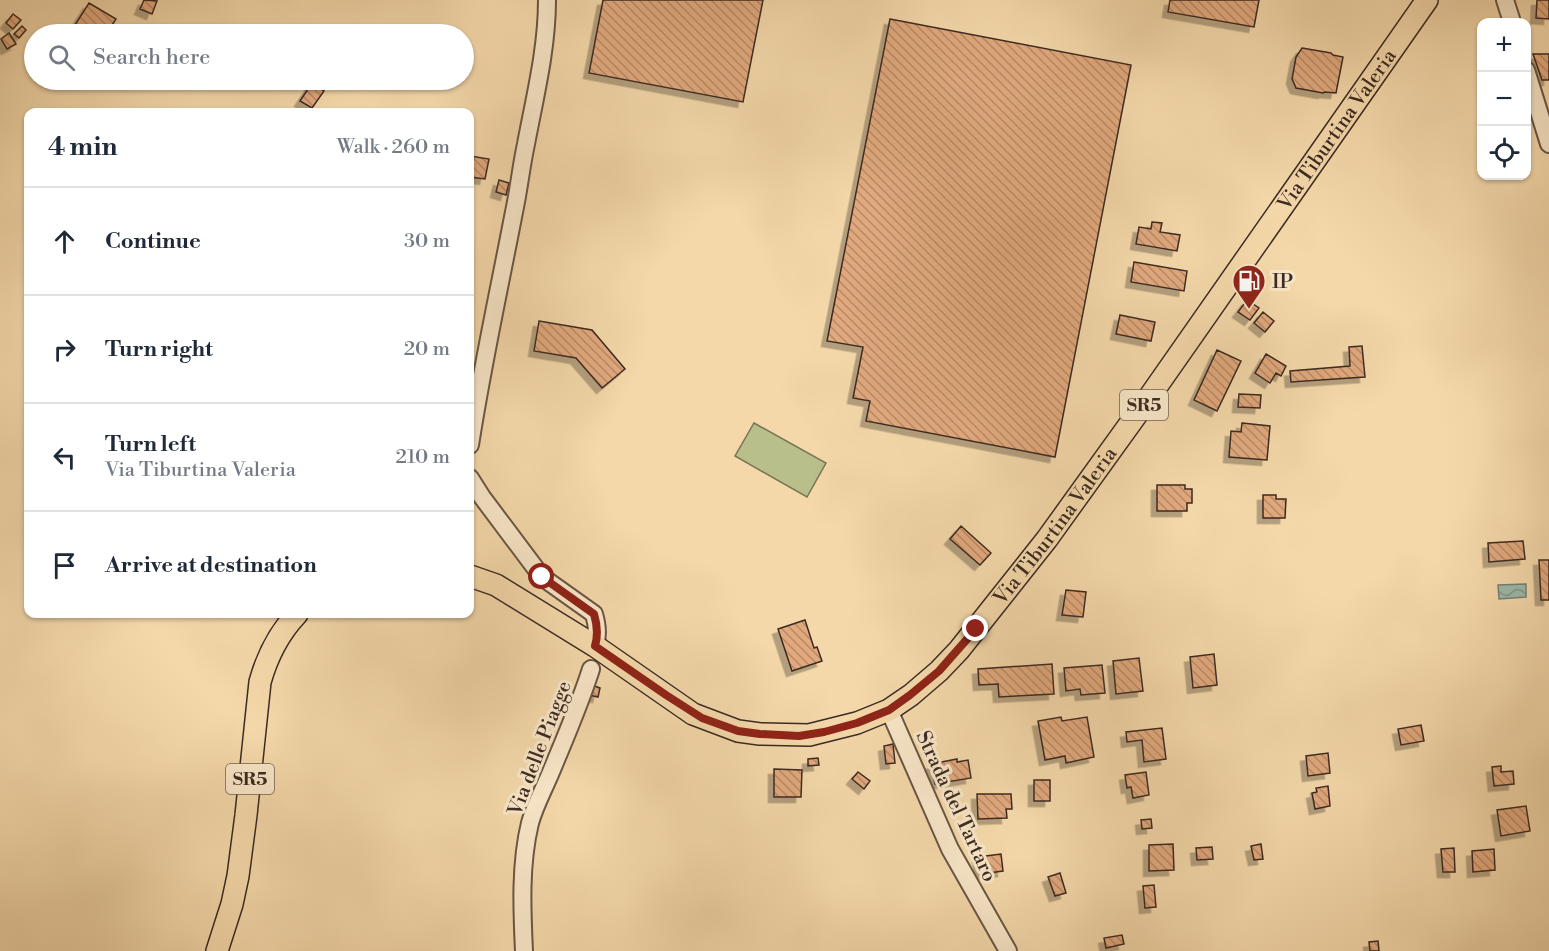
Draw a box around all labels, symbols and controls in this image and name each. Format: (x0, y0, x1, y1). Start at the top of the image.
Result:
map controls (1477, 18, 1531, 180)
button: + (1477, 18, 1531, 72)
search box (24, 24, 474, 90)
icon: search (45, 41, 78, 74)
text: Search here (93, 44, 210, 71)
street label: Via Tiburtina Valeria (1272, 44, 1403, 217)
button: − (1477, 72, 1531, 126)
button: locate (1477, 126, 1531, 180)
text: 4 min (48, 131, 118, 163)
text: Walk · 260 m (337, 135, 450, 160)
icon: ahead (48, 225, 81, 258)
text: Continue (105, 228, 201, 255)
text: 30 m (404, 229, 450, 254)
fuel station icon: IP (1231, 263, 1267, 310)
place label: IP (1272, 270, 1294, 295)
icon: right (48, 333, 81, 366)
text: Turn right (105, 336, 213, 363)
text: 20 m (404, 337, 450, 362)
road number: SR5 (1120, 390, 1168, 420)
text: Turn left (105, 431, 196, 458)
icon: left (48, 441, 81, 474)
street label: Via Tiburtina Valeria (988, 442, 1124, 611)
text: 210 m (395, 445, 450, 470)
text: Via Tiburtina Valeria (105, 458, 296, 483)
icon: arrive (48, 549, 81, 582)
text: Arrive at destination (105, 552, 317, 579)
route start (528, 563, 554, 589)
route end (962, 615, 988, 641)
street label: Via delle Piagge (503, 678, 578, 820)
street label: Strada del Tartaro (910, 727, 1002, 886)
road number: SR5 (226, 764, 274, 794)

